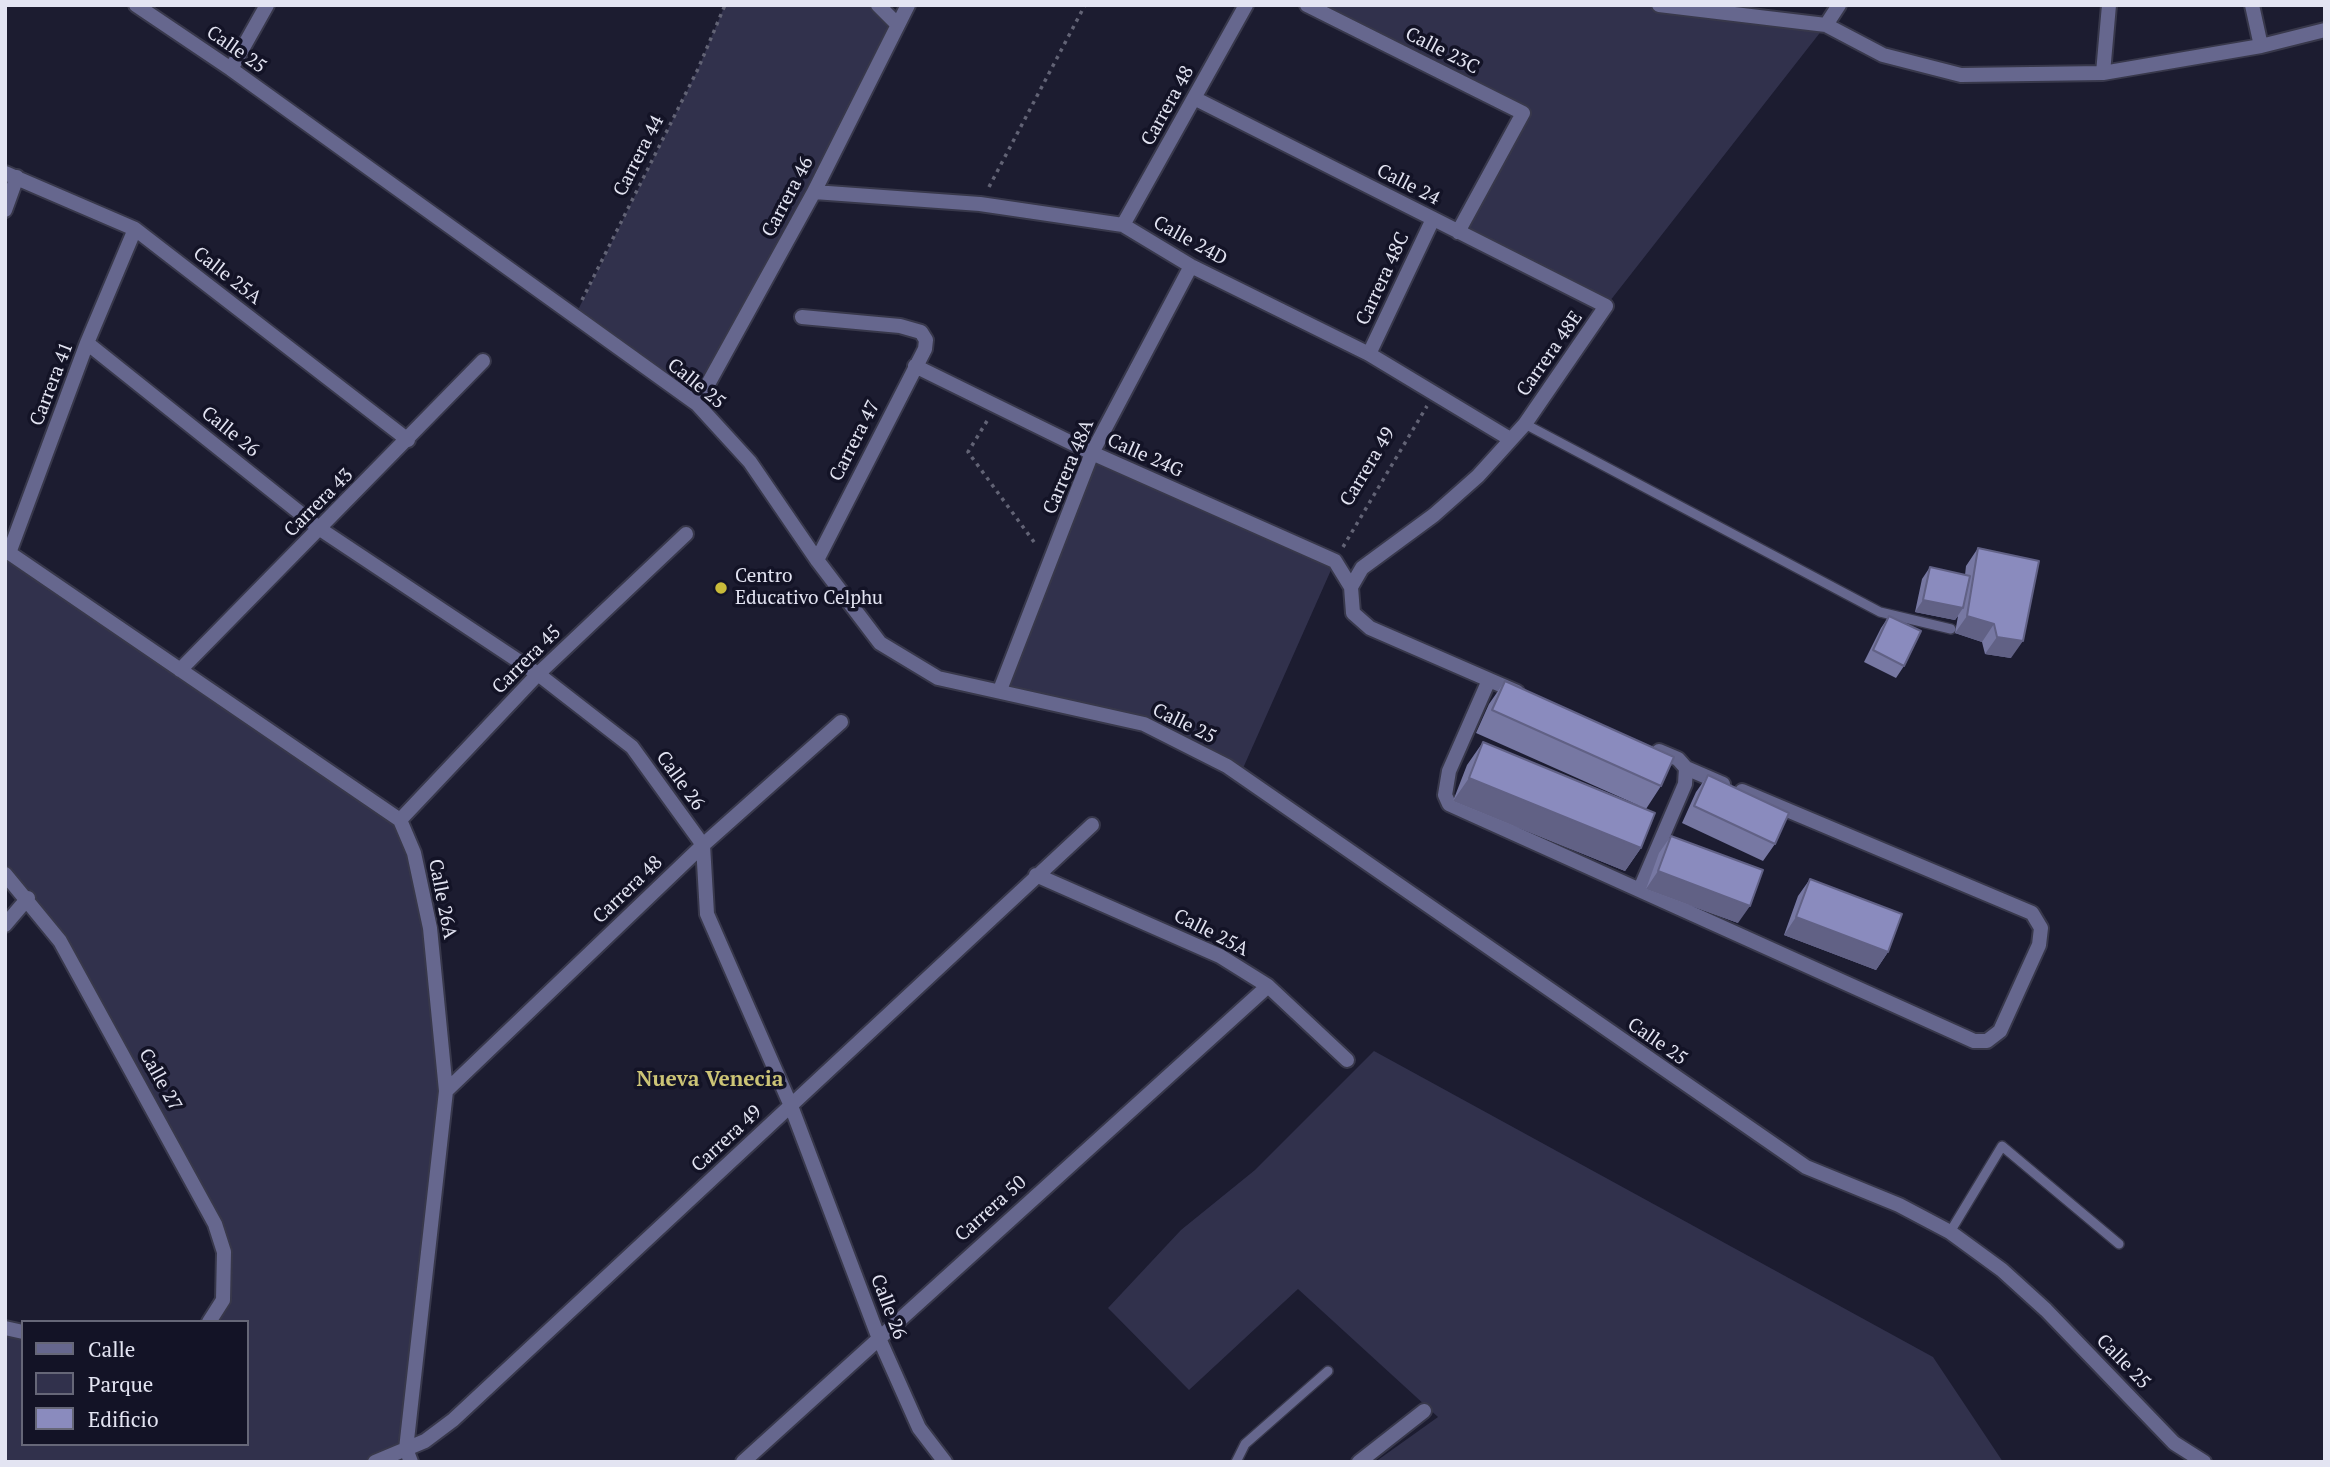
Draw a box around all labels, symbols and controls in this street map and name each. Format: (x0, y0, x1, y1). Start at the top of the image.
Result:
street label: Calle 25 (202, 21, 270, 79)
street label: Calle 23C (1401, 23, 1483, 79)
street label: Carrera 48 (1137, 62, 1199, 150)
street label: Carrera 44 (609, 112, 669, 200)
street label: Carrera 46 (757, 153, 819, 241)
street label: Calle 24 (1373, 159, 1443, 211)
street label: Calle 24D (1149, 211, 1231, 271)
street label: Carrera 48C (1352, 229, 1414, 329)
street label: Calle 25A (188, 242, 266, 310)
street label: Carrera 48E (1512, 307, 1588, 401)
street label: Carrera 41 (26, 339, 78, 429)
street label: Calle 25 (663, 354, 729, 414)
street label: Carrera 47 (825, 397, 885, 485)
street label: Calle 26 (197, 402, 263, 462)
street label: Carrera 48A (1039, 416, 1099, 518)
street label: Carrera 49 (1336, 424, 1400, 510)
street label: Calle 24G (1103, 429, 1187, 483)
street label: Carrera 43 (280, 464, 358, 542)
place label: Centro Educativo Celphu (735, 566, 883, 610)
marker: Centro Educativo Celphu (713, 580, 729, 596)
street label: Carrera 45 (488, 621, 566, 699)
street label: Calle 25 (1149, 699, 1219, 749)
street label: Calle 26 (651, 747, 709, 815)
street label: Carrera 48 (589, 851, 667, 929)
street label: Calle 26A (423, 857, 461, 941)
street label: Calle 25A (1170, 905, 1252, 961)
street label: Calle 25 (1623, 1013, 1691, 1071)
street label: Calle 27 (134, 1045, 186, 1115)
district label: Nueva Venecia (637, 1067, 783, 1093)
street label: Carrera 49 (687, 1101, 767, 1177)
street label: Carrera 50 (951, 1171, 1031, 1247)
street label: Calle 26 (865, 1271, 911, 1343)
legend (21, 1320, 248, 1446)
street label: Calle 25 (2091, 1330, 2155, 1394)
text: Calle (88, 1335, 135, 1363)
text: Parque (88, 1370, 153, 1398)
text: Edificio (88, 1405, 159, 1433)

